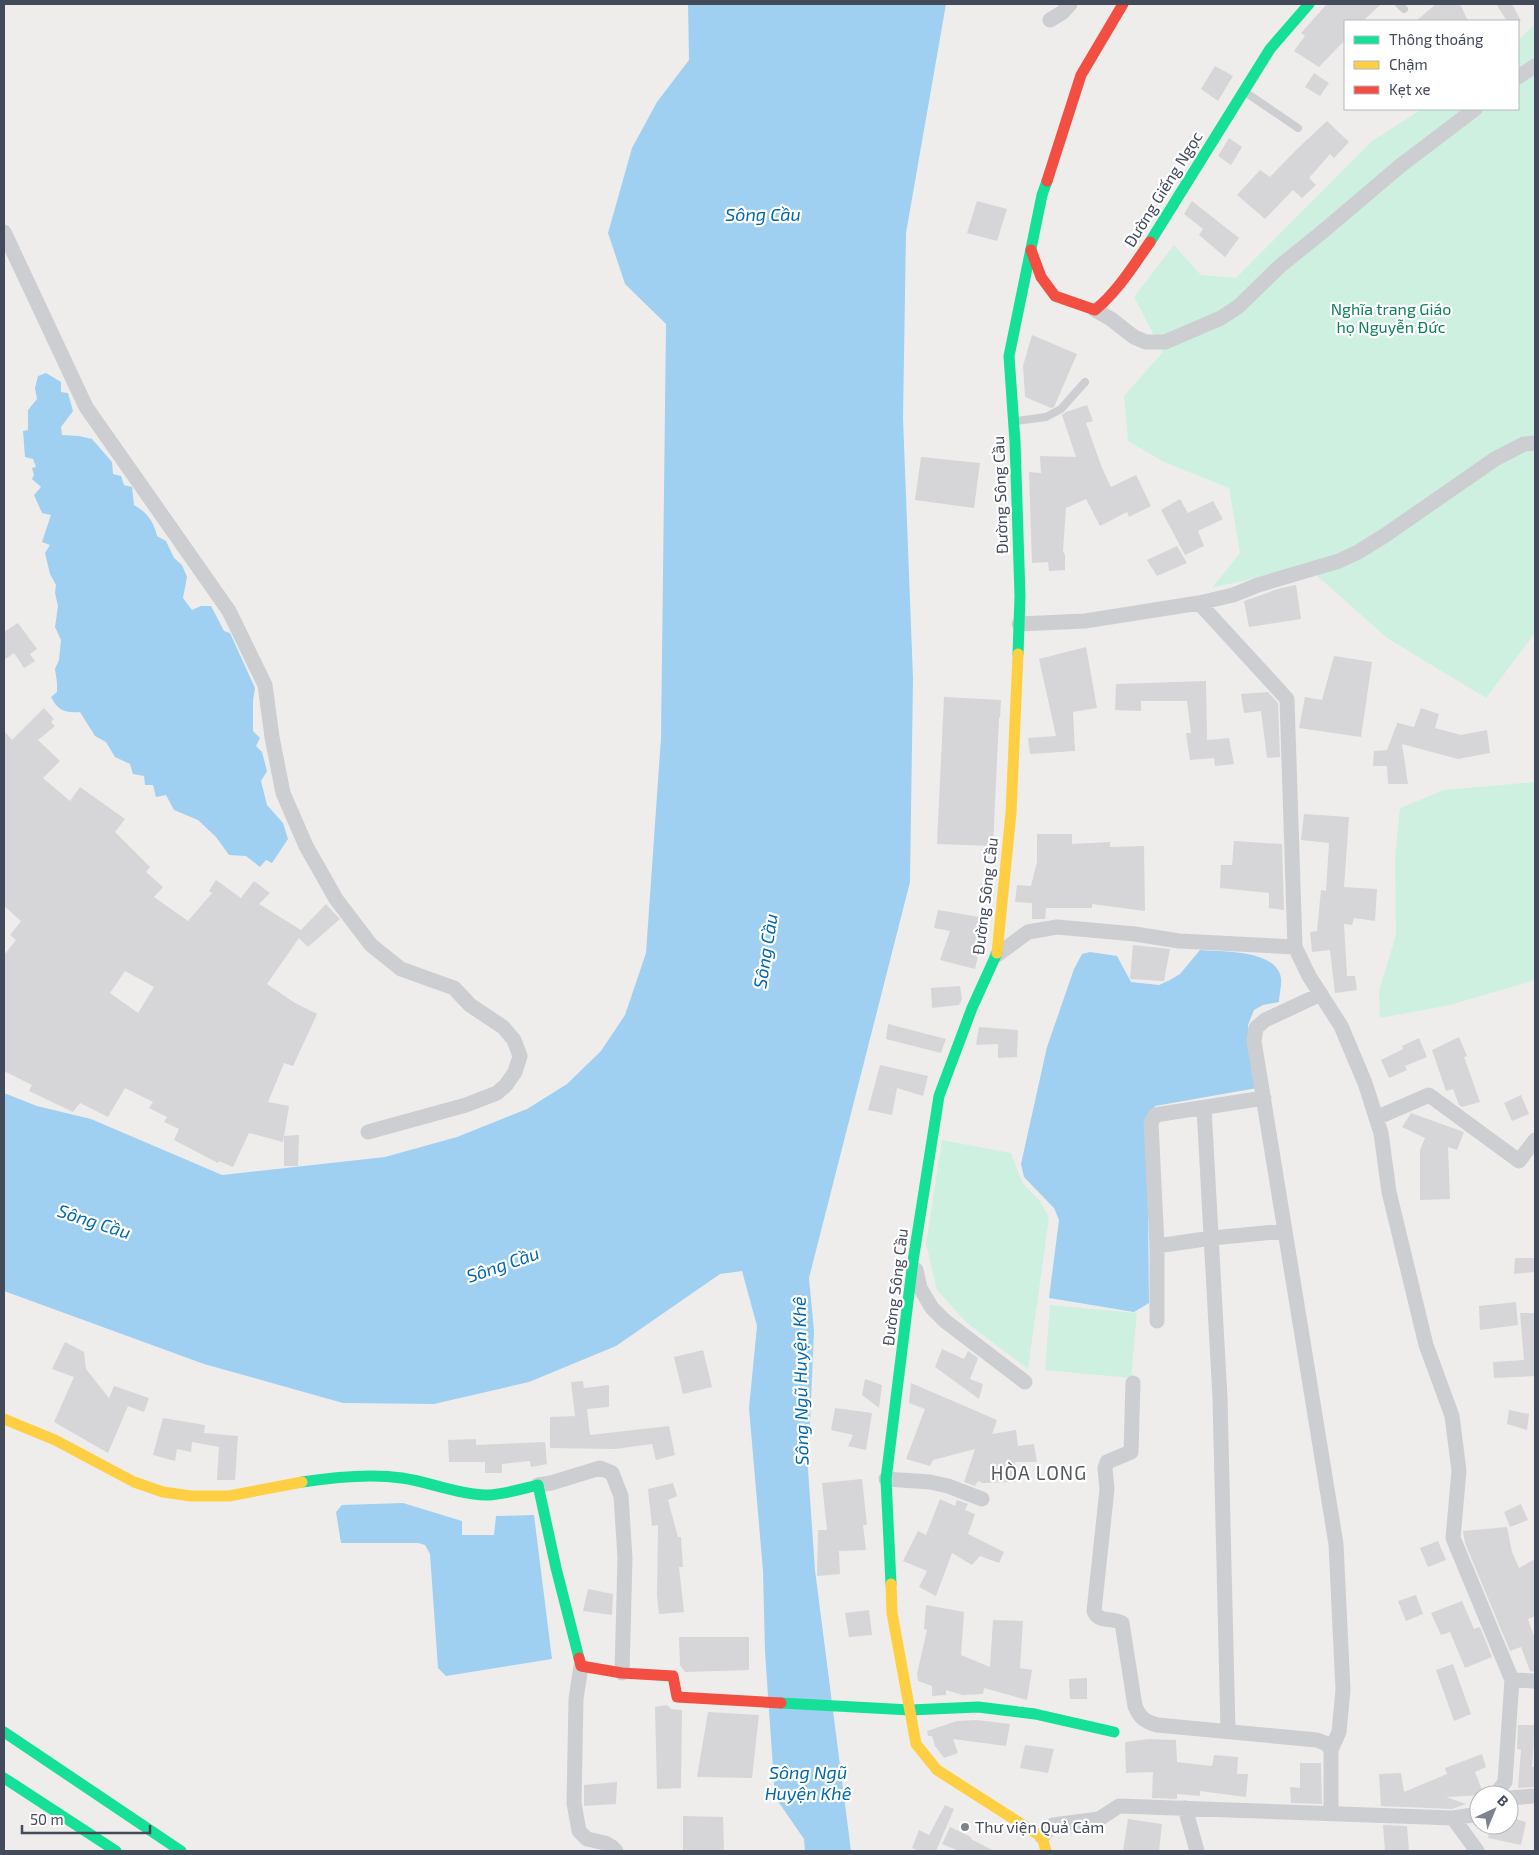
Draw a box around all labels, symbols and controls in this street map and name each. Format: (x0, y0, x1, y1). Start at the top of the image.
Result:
legend (1344, 20, 1519, 110)
text: Thông thoáng (1389, 30, 1484, 48)
text: Chậm (1389, 55, 1428, 73)
text: Kẹt xe (1389, 80, 1431, 98)
street label: Đường Giếng Ngọc (1119, 127, 1206, 250)
water label: Sông Cầu (725, 203, 801, 225)
park label: Nghĩa trang Giáo họ Nguyễn Đức (1331, 299, 1451, 336)
street label: Đường Sông Cầu (988, 436, 1011, 554)
street label: Đường Sông Cầu (968, 836, 1001, 956)
water label: Sông Cầu (748, 912, 782, 990)
water label: Sông Cầu (55, 1199, 134, 1243)
street label: Đường Sông Cầu (878, 1227, 911, 1347)
water label: Sông Cầu (463, 1241, 542, 1287)
water label: Sông Ngũ Huyện Khê (788, 1296, 812, 1466)
district label: HÒA LONG (991, 1461, 1087, 1484)
water label: Sông Ngũ Huyện Khê (765, 1761, 852, 1804)
north arrow (1469, 1785, 1519, 1835)
text: B (1494, 1791, 1513, 1810)
scale bar (22, 1802, 150, 1834)
text: 50 m (30, 1810, 64, 1828)
place label: Thư viện Quả Cảm (975, 1817, 1104, 1837)
marker: Thư viện Quả Cảm (959, 1821, 971, 1833)

